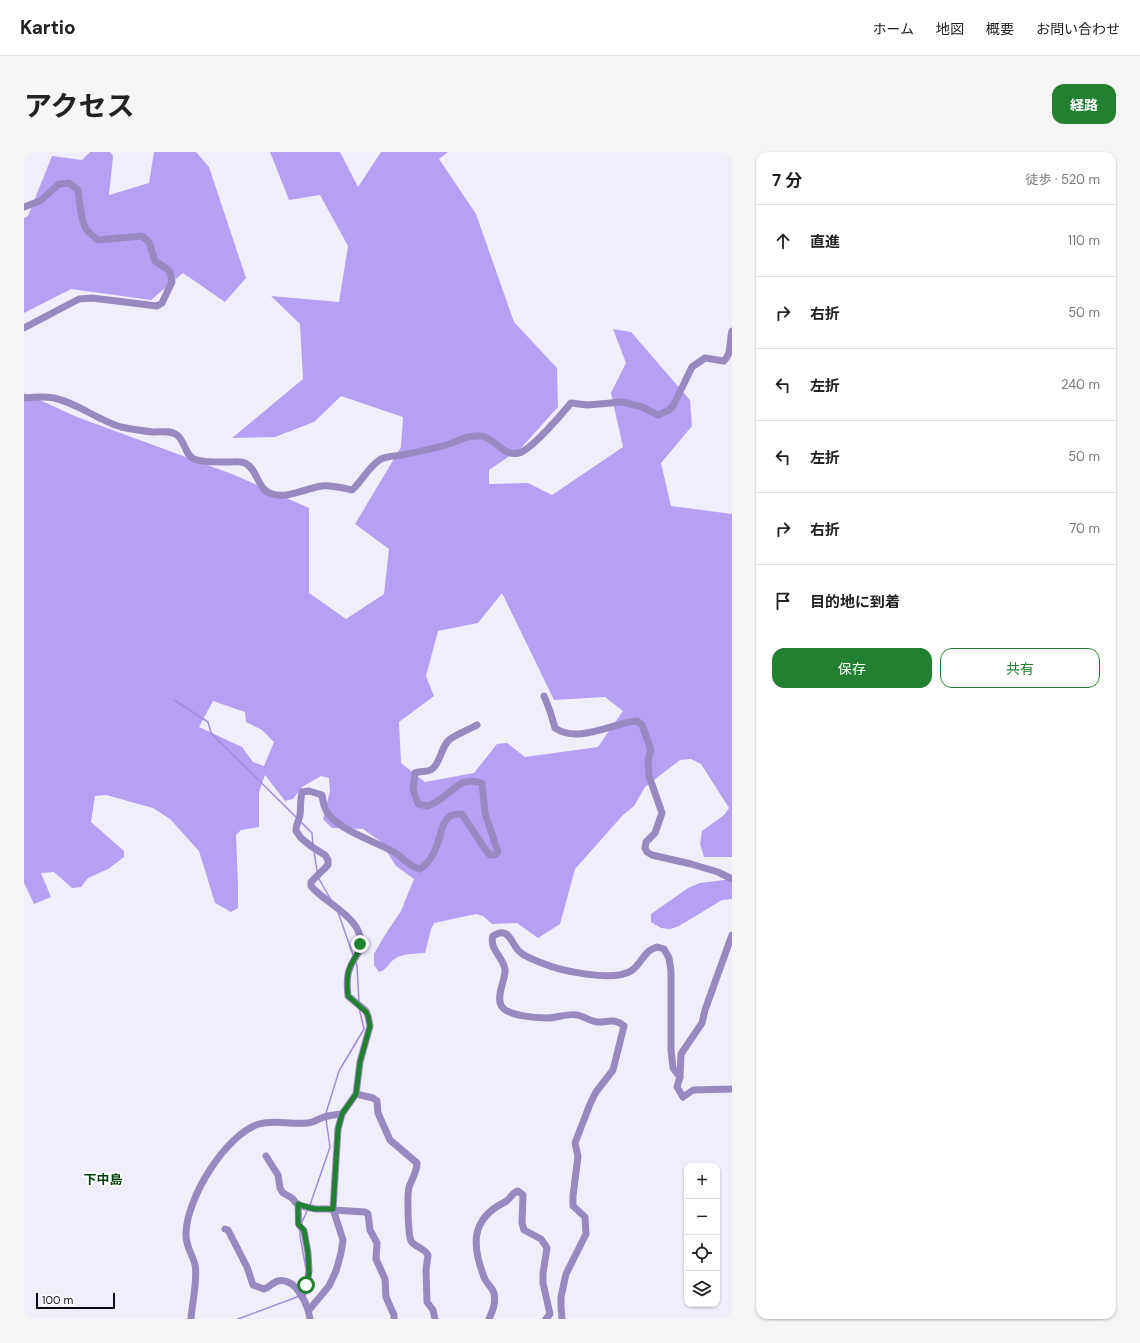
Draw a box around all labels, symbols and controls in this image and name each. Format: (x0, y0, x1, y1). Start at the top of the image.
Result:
text: Kartio (20, 15, 76, 40)
text: ホーム (872, 20, 914, 38)
text: 地図 (936, 20, 964, 38)
text: 概要 (986, 20, 1014, 38)
text: お問い合わせ (1036, 20, 1120, 38)
button: 経路 (1052, 84, 1116, 124)
text: アクセス (24, 88, 135, 125)
text: 7 分 (772, 169, 802, 191)
text: 徒歩 · 520 m (1026, 171, 1100, 188)
icon: ahead (772, 230, 794, 252)
text: 直進 (810, 232, 840, 252)
text: 110 m (1068, 232, 1100, 249)
icon: right (772, 302, 794, 324)
text: 右折 (810, 304, 840, 324)
text: 50 m (1068, 304, 1100, 321)
icon: left (772, 374, 794, 396)
text: 左折 (810, 376, 840, 396)
text: 240 m (1061, 376, 1100, 393)
icon: left (772, 446, 794, 468)
text: 左折 (810, 448, 840, 468)
text: 50 m (1068, 448, 1100, 465)
icon: right (772, 518, 794, 540)
text: 右折 (810, 520, 840, 540)
text: 70 m (1069, 520, 1100, 537)
icon: arrive (772, 590, 794, 612)
text: 目的地に到着 (810, 592, 900, 612)
button: 保存 (772, 648, 932, 688)
button: 共有 (940, 648, 1100, 688)
route end (351, 935, 369, 953)
map controls (684, 1163, 720, 1307)
button: + (684, 1163, 720, 1199)
district label: 下中島 (83, 1171, 123, 1188)
button: − (684, 1199, 720, 1235)
button: locate (684, 1235, 720, 1271)
button: layers (684, 1271, 720, 1307)
route start (297, 1276, 315, 1294)
scale bar (36, 1291, 115, 1310)
text: 100 m (42, 1293, 73, 1307)

